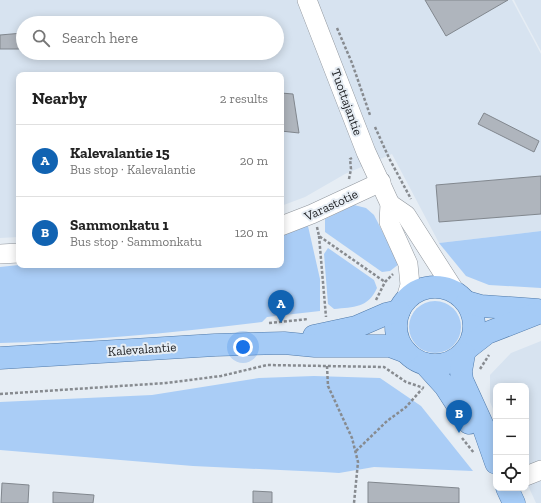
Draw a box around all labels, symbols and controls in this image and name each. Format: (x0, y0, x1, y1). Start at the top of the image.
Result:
search box (16, 16, 284, 60)
icon: search (30, 27, 52, 49)
text: Search here (62, 29, 138, 47)
street label: Tuottajantie (327, 67, 366, 138)
text: Nearby (32, 88, 87, 108)
text: 2 results (220, 91, 268, 106)
text: Kalevalantie 15 (70, 144, 170, 162)
text: A (41, 153, 49, 168)
text: 20 m (240, 153, 268, 168)
text: Bus stop · Kalevalantie (70, 162, 196, 177)
street label: Varastotie (301, 186, 360, 224)
text: Sammonkatu 1 (70, 216, 168, 234)
text: B (41, 225, 49, 240)
text: 120 m (235, 225, 268, 240)
text: Bus stop · Sammonkatu (70, 234, 202, 249)
pin: A (268, 290, 294, 323)
your location (233, 337, 253, 357)
street label: Kalevalantie (107, 339, 177, 359)
map controls (493, 383, 529, 491)
button: + (493, 383, 529, 419)
pin: B (446, 400, 472, 433)
button: − (493, 419, 529, 455)
button: locate (493, 455, 529, 491)

